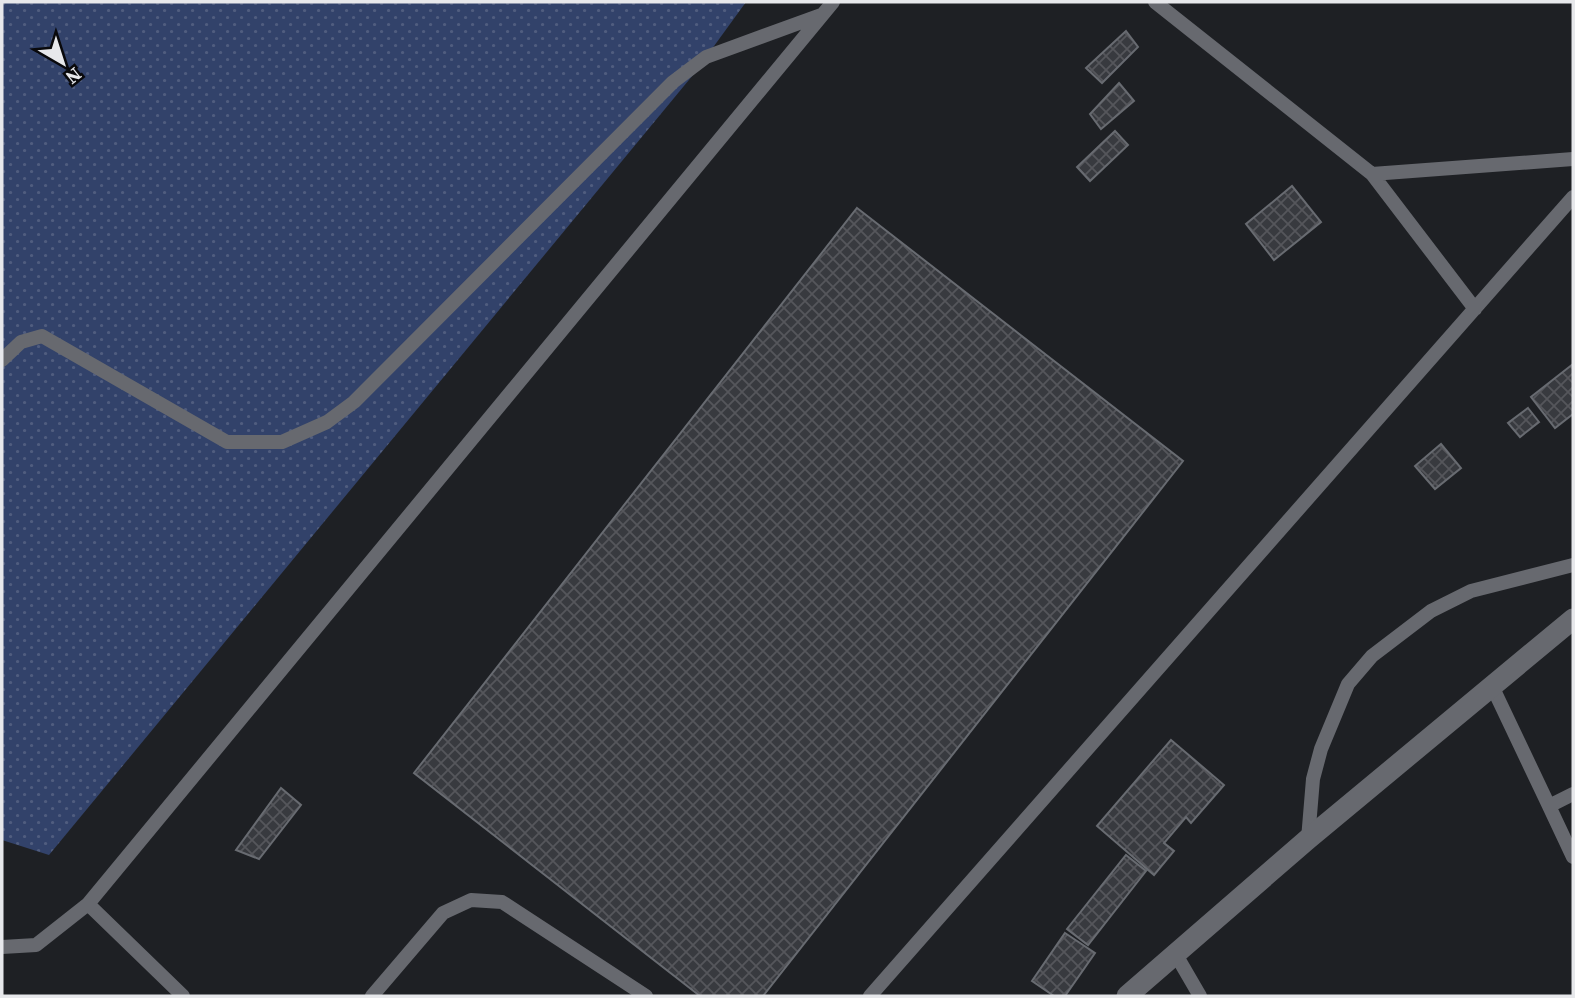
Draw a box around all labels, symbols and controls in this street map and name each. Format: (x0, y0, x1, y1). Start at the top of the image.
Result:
north arrow (28, 28, 98, 98)
text: N (60, 62, 87, 91)

